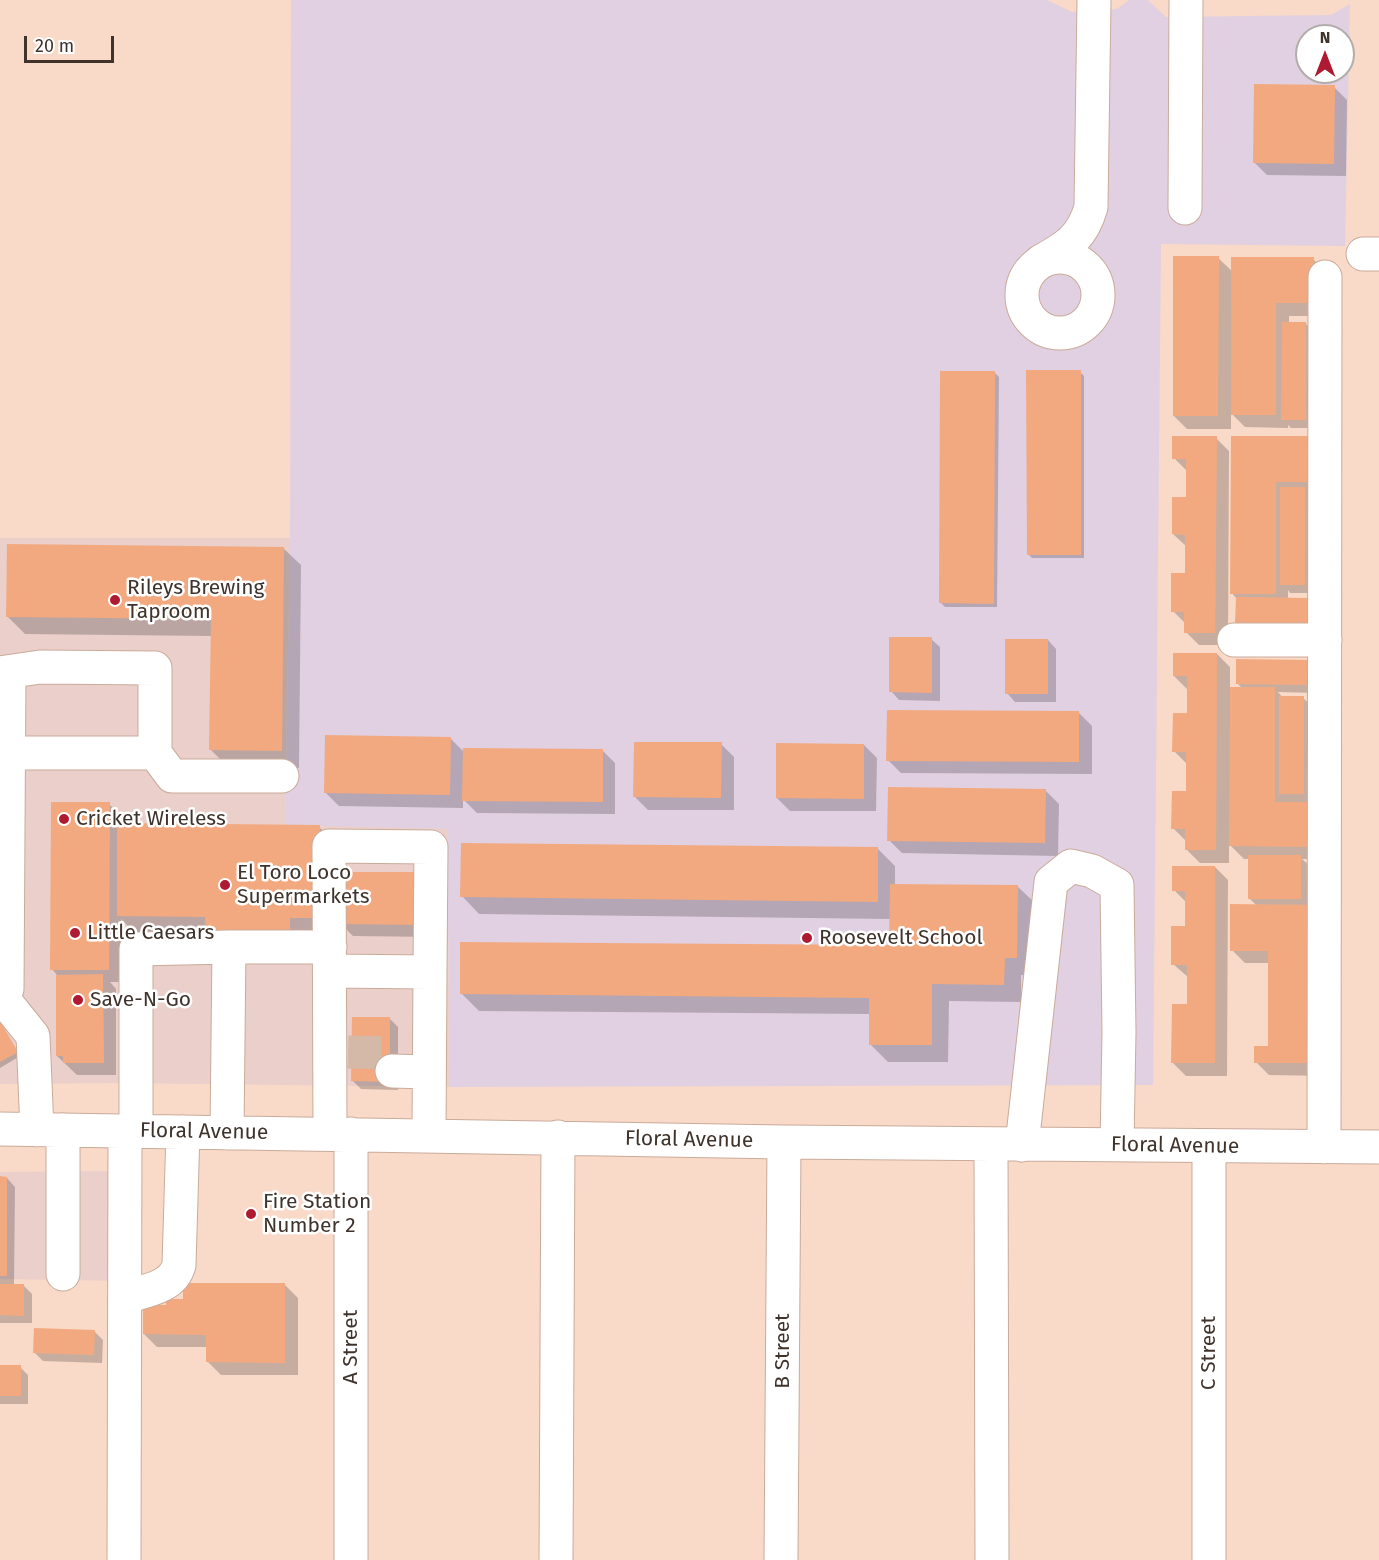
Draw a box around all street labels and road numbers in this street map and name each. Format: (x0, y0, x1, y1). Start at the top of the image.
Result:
street label: Floral Avenue (140, 1118, 268, 1146)
street label: Floral Avenue (625, 1126, 753, 1154)
street label: Floral Avenue (1111, 1132, 1239, 1160)
street label: A Street (338, 1310, 364, 1384)
street label: B Street (770, 1313, 796, 1389)
street label: C Street (1196, 1316, 1222, 1390)

